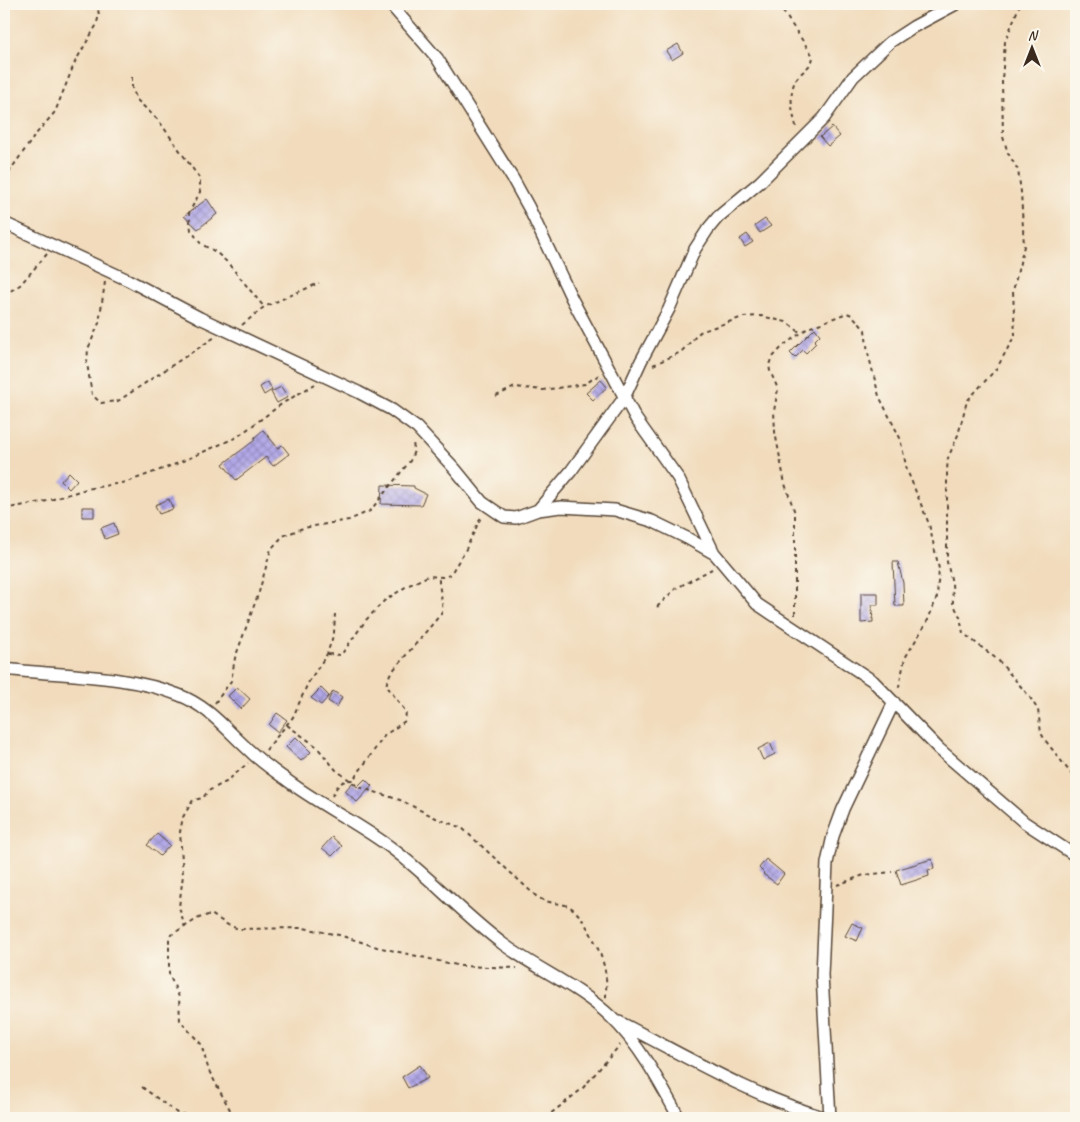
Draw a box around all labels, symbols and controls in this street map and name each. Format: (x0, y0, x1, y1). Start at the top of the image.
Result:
north arrow (1008, 22, 1058, 72)
text: N (1028, 27, 1039, 44)

